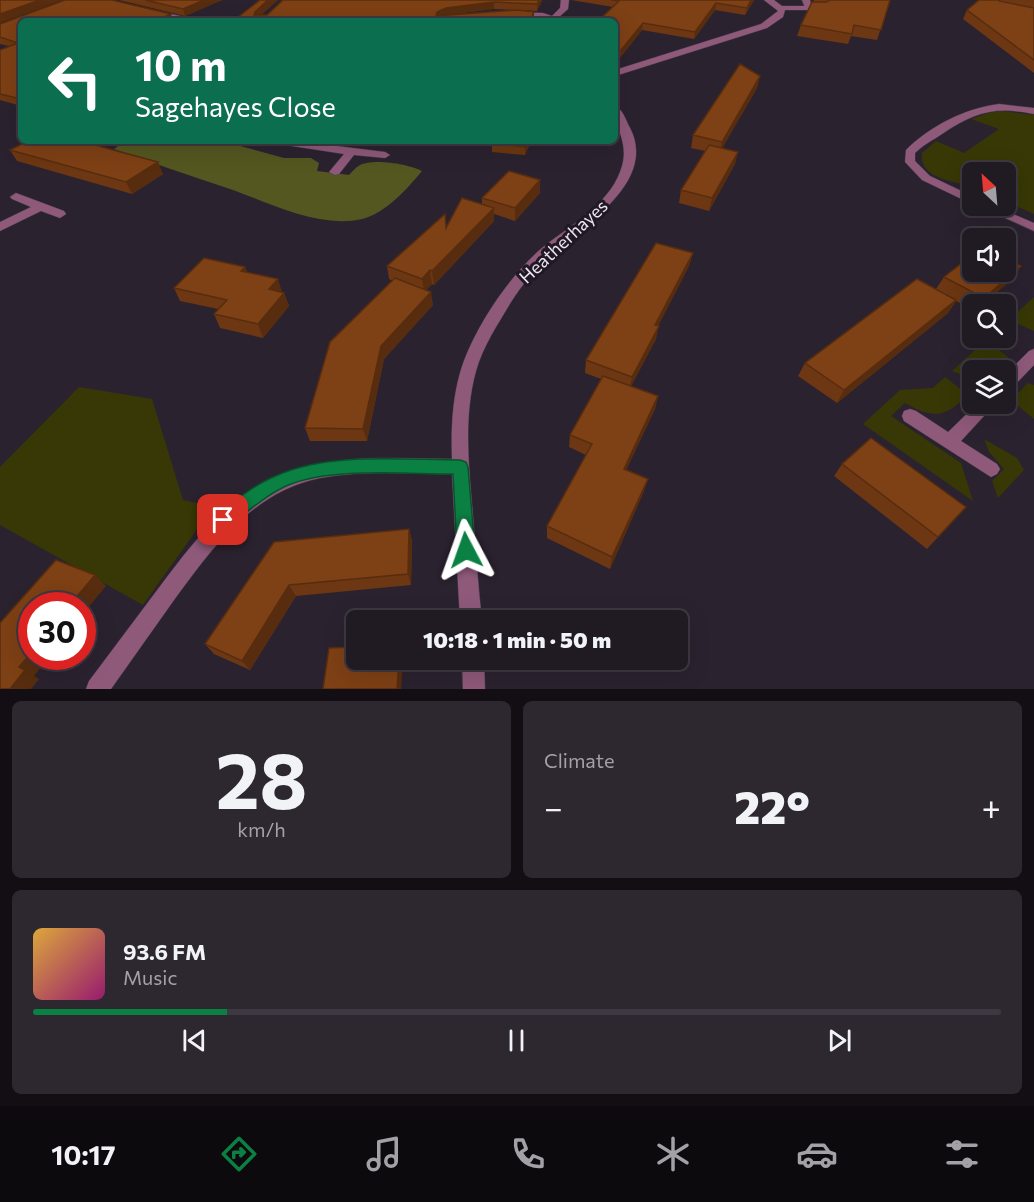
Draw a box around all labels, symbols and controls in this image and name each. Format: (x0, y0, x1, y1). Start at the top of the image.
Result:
text: 10 m (135, 38, 227, 90)
icon: left (36, 42, 114, 120)
text: Sagehayes Close (135, 90, 336, 123)
north arrow (962, 162, 1016, 216)
map controls (962, 162, 1016, 414)
street label: Heatherhayes (514, 194, 612, 288)
button: sound (962, 228, 1016, 282)
button: search (962, 294, 1016, 348)
button: layers (962, 360, 1016, 414)
pin (197, 494, 248, 545)
icon: arrive (206, 503, 239, 536)
position arrow (434, 518, 498, 582)
speed limit sign: 30 (18, 592, 96, 670)
text: 10:18 · 1 min · 50 m (423, 626, 611, 653)
text: 28 (215, 730, 308, 825)
text: Climate (544, 748, 614, 772)
text: 22° (734, 778, 810, 833)
text: − (544, 786, 563, 827)
text: + (982, 786, 1001, 827)
text: km/h (237, 817, 286, 841)
text: 93.6 FM (123, 938, 206, 965)
text: Music (123, 965, 177, 989)
icon: previous (178, 1024, 211, 1057)
icon: pause (500, 1024, 533, 1057)
icon: next (823, 1024, 856, 1057)
icon: directions (218, 1133, 260, 1175)
icon: music (363, 1133, 405, 1175)
icon: phone (507, 1133, 549, 1175)
icon: climate (652, 1133, 694, 1175)
icon: car (796, 1133, 838, 1175)
icon: filters (941, 1133, 983, 1175)
text: 10:17 (51, 1138, 116, 1171)

